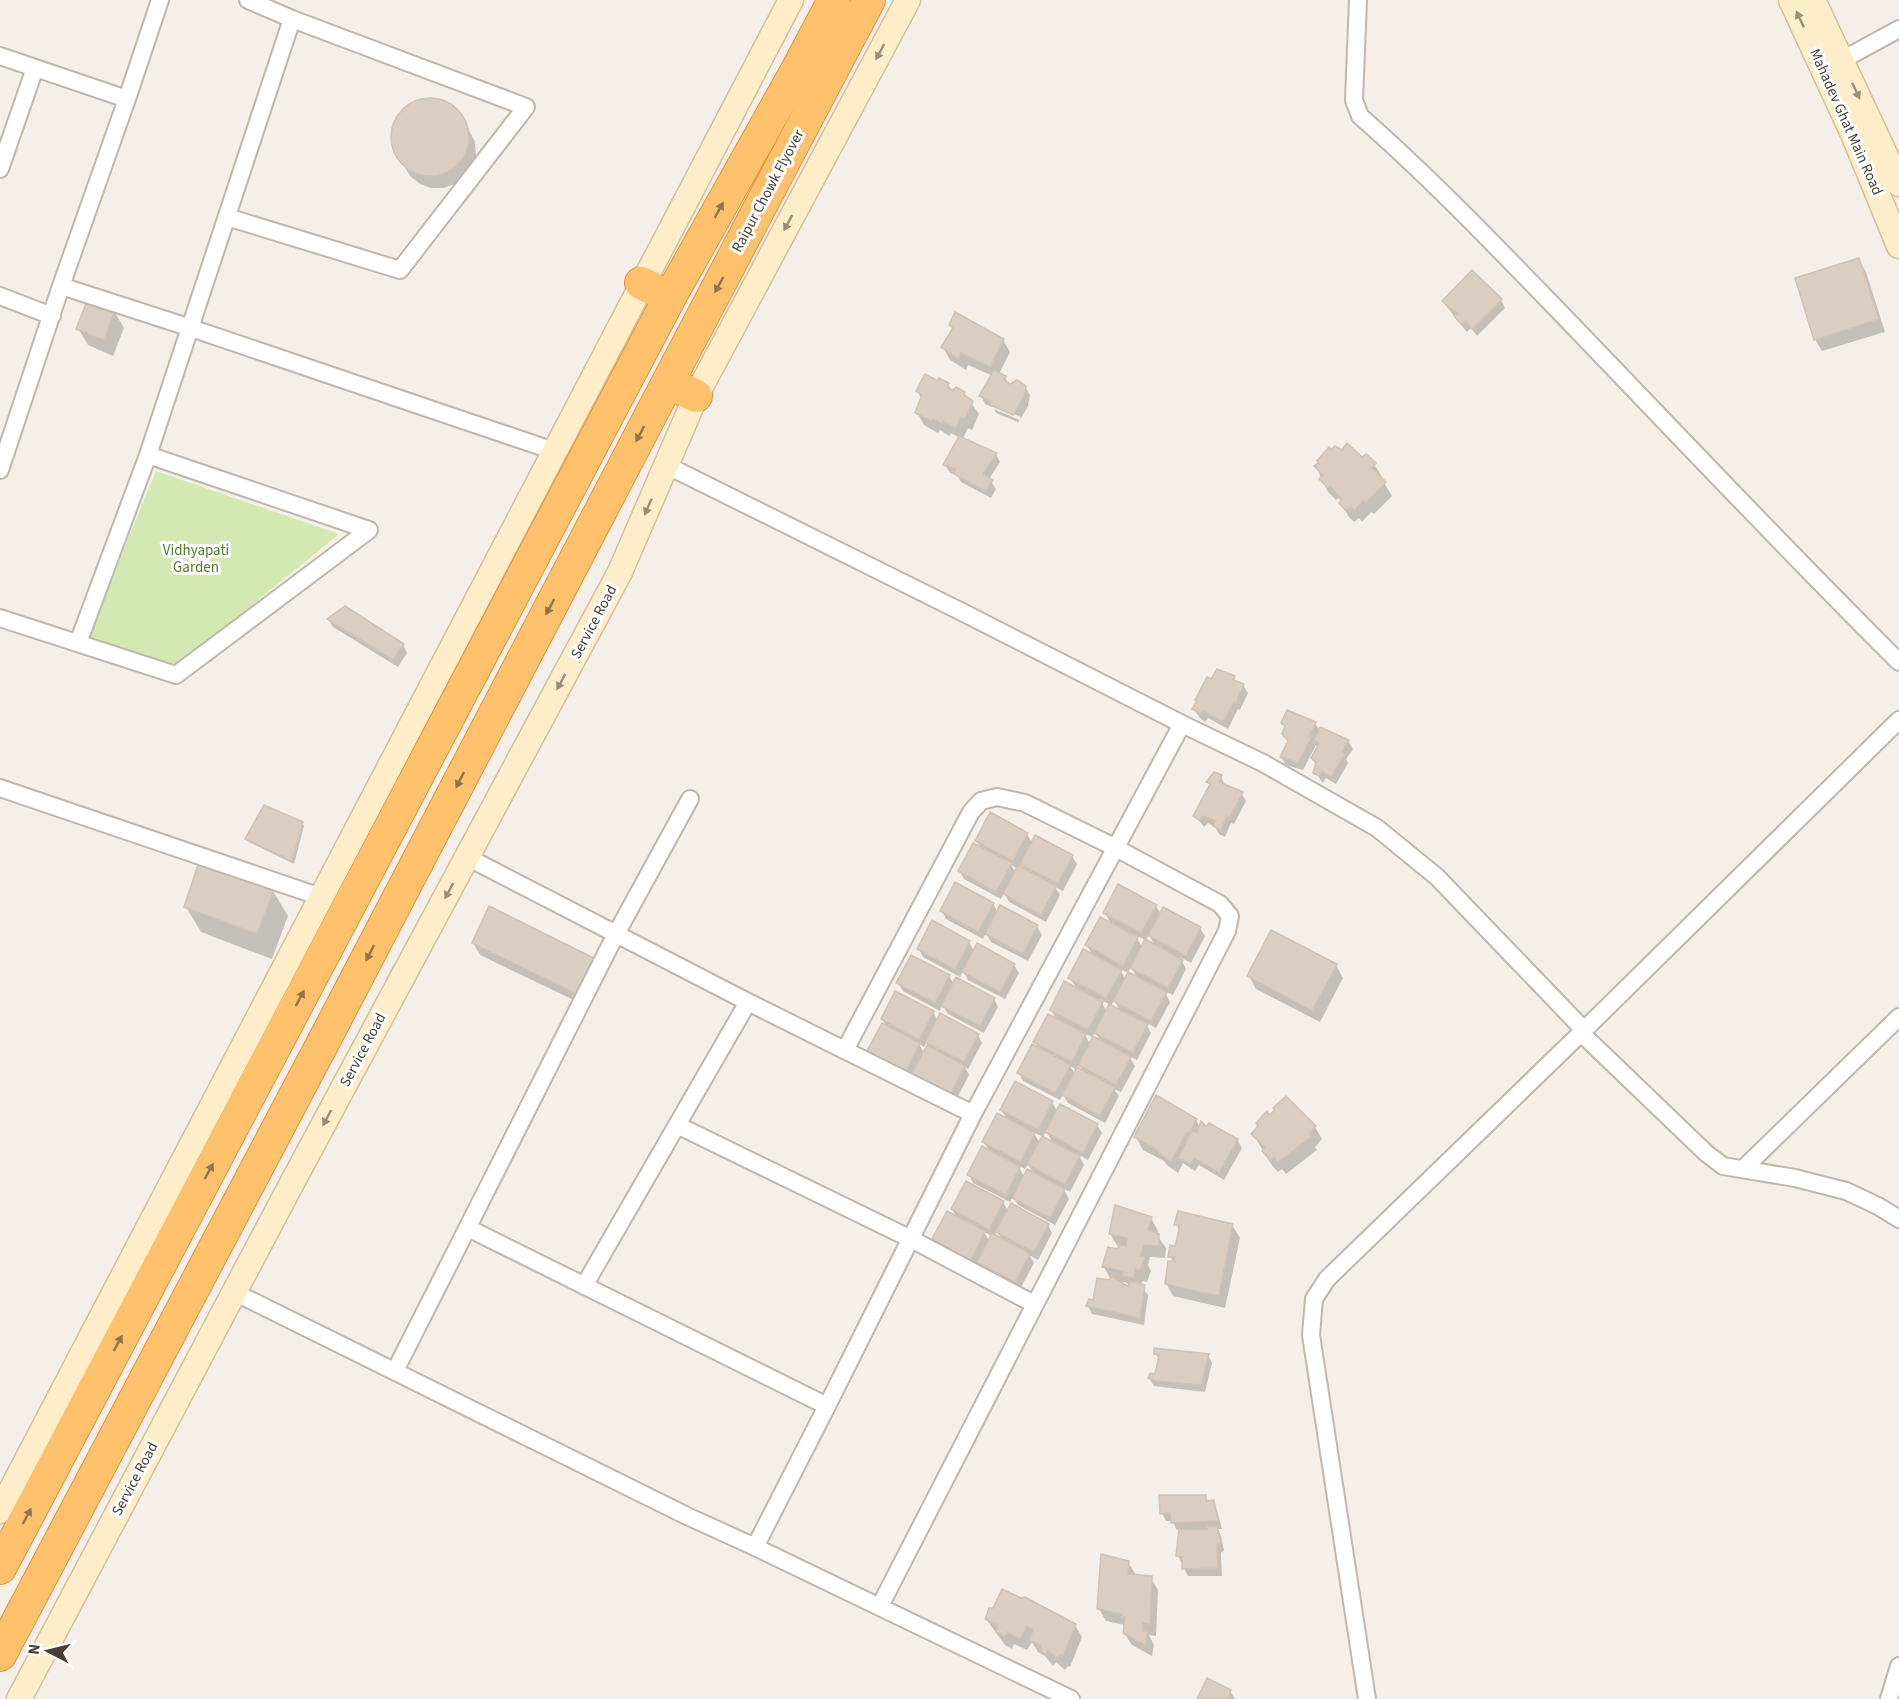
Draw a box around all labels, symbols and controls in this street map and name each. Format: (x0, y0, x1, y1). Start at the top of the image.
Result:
one-way arrow (1795, 9, 1805, 27)
one-way arrow (875, 43, 885, 60)
street label: Mahadev Ghat Main Road (1804, 45, 1888, 199)
one-way arrow (1851, 83, 1860, 100)
street label: Raipur Chowk Flyover (727, 125, 810, 256)
one-way arrow (714, 201, 724, 218)
one-way arrow (783, 215, 793, 232)
one-way arrow (714, 277, 724, 294)
one-way arrow (636, 425, 646, 443)
one-way arrow (643, 499, 653, 517)
park label: Vidhyapati Garden (163, 540, 229, 578)
street label: Service Road (566, 581, 622, 663)
one-way arrow (545, 599, 555, 616)
one-way arrow (556, 674, 566, 691)
one-way arrow (455, 772, 465, 789)
one-way arrow (444, 882, 454, 899)
one-way arrow (365, 945, 375, 962)
one-way arrow (295, 990, 305, 1007)
street label: Service Road (335, 1009, 391, 1091)
one-way arrow (322, 1110, 332, 1127)
one-way arrow (204, 1162, 214, 1179)
one-way arrow (113, 1335, 123, 1352)
street label: Service Road (107, 1438, 163, 1520)
one-way arrow (22, 1507, 32, 1524)
north arrow (18, 1621, 78, 1681)
text: N (23, 1643, 46, 1656)

